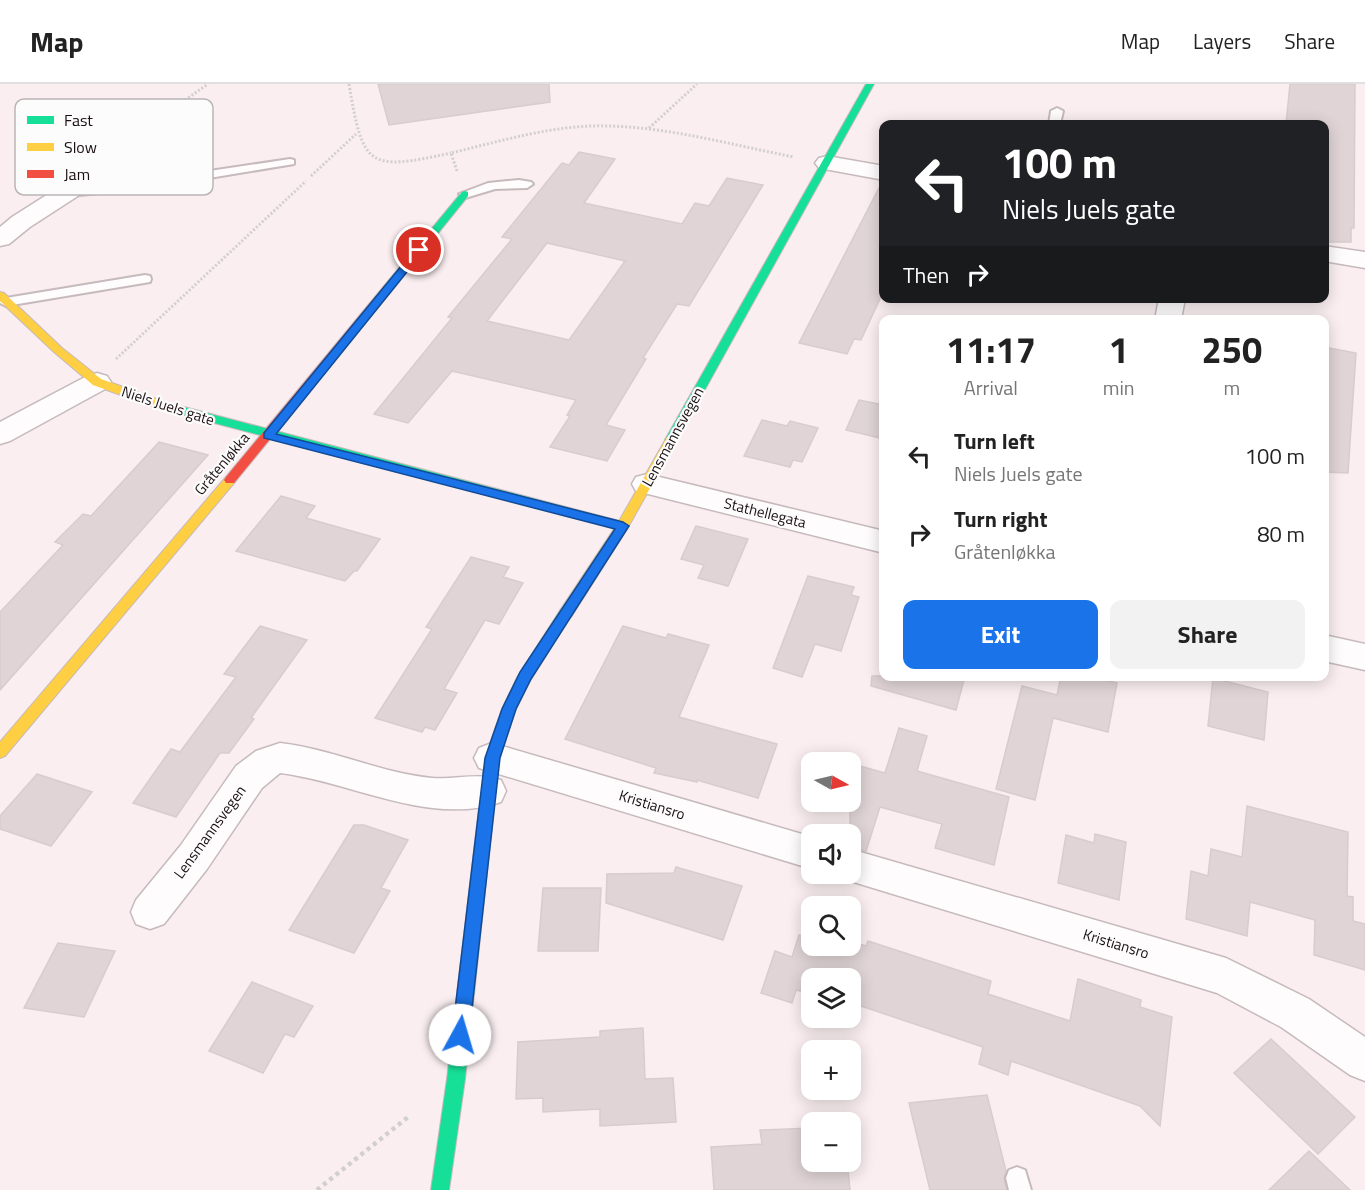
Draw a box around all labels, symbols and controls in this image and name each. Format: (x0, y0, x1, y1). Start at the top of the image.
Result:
text: Map (30, 20, 84, 63)
text: Map (1121, 25, 1160, 57)
text: Layers (1193, 25, 1251, 57)
text: Share (1284, 25, 1335, 57)
legend (15, 99, 213, 195)
text: Fast (64, 108, 93, 132)
text: 100 m (1002, 130, 1117, 194)
text: Slow (64, 135, 97, 159)
icon: left (903, 144, 981, 222)
text: Jam (64, 162, 90, 186)
text: Niels Juels gate (1002, 188, 1176, 229)
pin (393, 224, 444, 275)
icon: arrive (402, 233, 435, 266)
text: Then (903, 258, 949, 292)
icon: right (961, 258, 994, 291)
text: 11:17 (946, 322, 1036, 377)
text: 1 (1109, 322, 1129, 377)
text: 250 (1202, 322, 1262, 377)
text: Arrival (964, 372, 1018, 403)
text: min (1103, 372, 1135, 403)
text: m (1223, 372, 1240, 403)
street label: Niels Juels gate (119, 380, 218, 431)
street label: Lensmannsvegen (636, 383, 709, 491)
text: Turn left (954, 424, 1035, 458)
street label: Gråtenløkka (188, 427, 255, 500)
text: 100 m (1245, 439, 1305, 473)
icon: left (903, 440, 936, 473)
text: Niels Juels gate (954, 458, 1083, 489)
street label: Stathellegata (721, 491, 809, 534)
text: Turn right (954, 502, 1048, 536)
text: 80 m (1257, 517, 1305, 551)
icon: right (903, 518, 936, 551)
text: Gråtenløkka (954, 536, 1055, 567)
button: Exit (903, 600, 1098, 669)
button: Share (1110, 600, 1305, 669)
north arrow (801, 752, 861, 812)
map controls (801, 752, 861, 1172)
street label: Lensmannsvegen (168, 780, 251, 883)
street label: Kristiansro (616, 784, 688, 825)
button: sound (801, 824, 861, 884)
button: search (801, 896, 861, 956)
street label: Kristiansro (1080, 923, 1152, 964)
button: layers (801, 968, 861, 1028)
position arrow (428, 1003, 492, 1067)
button: + (801, 1040, 861, 1100)
button: − (801, 1112, 861, 1172)

